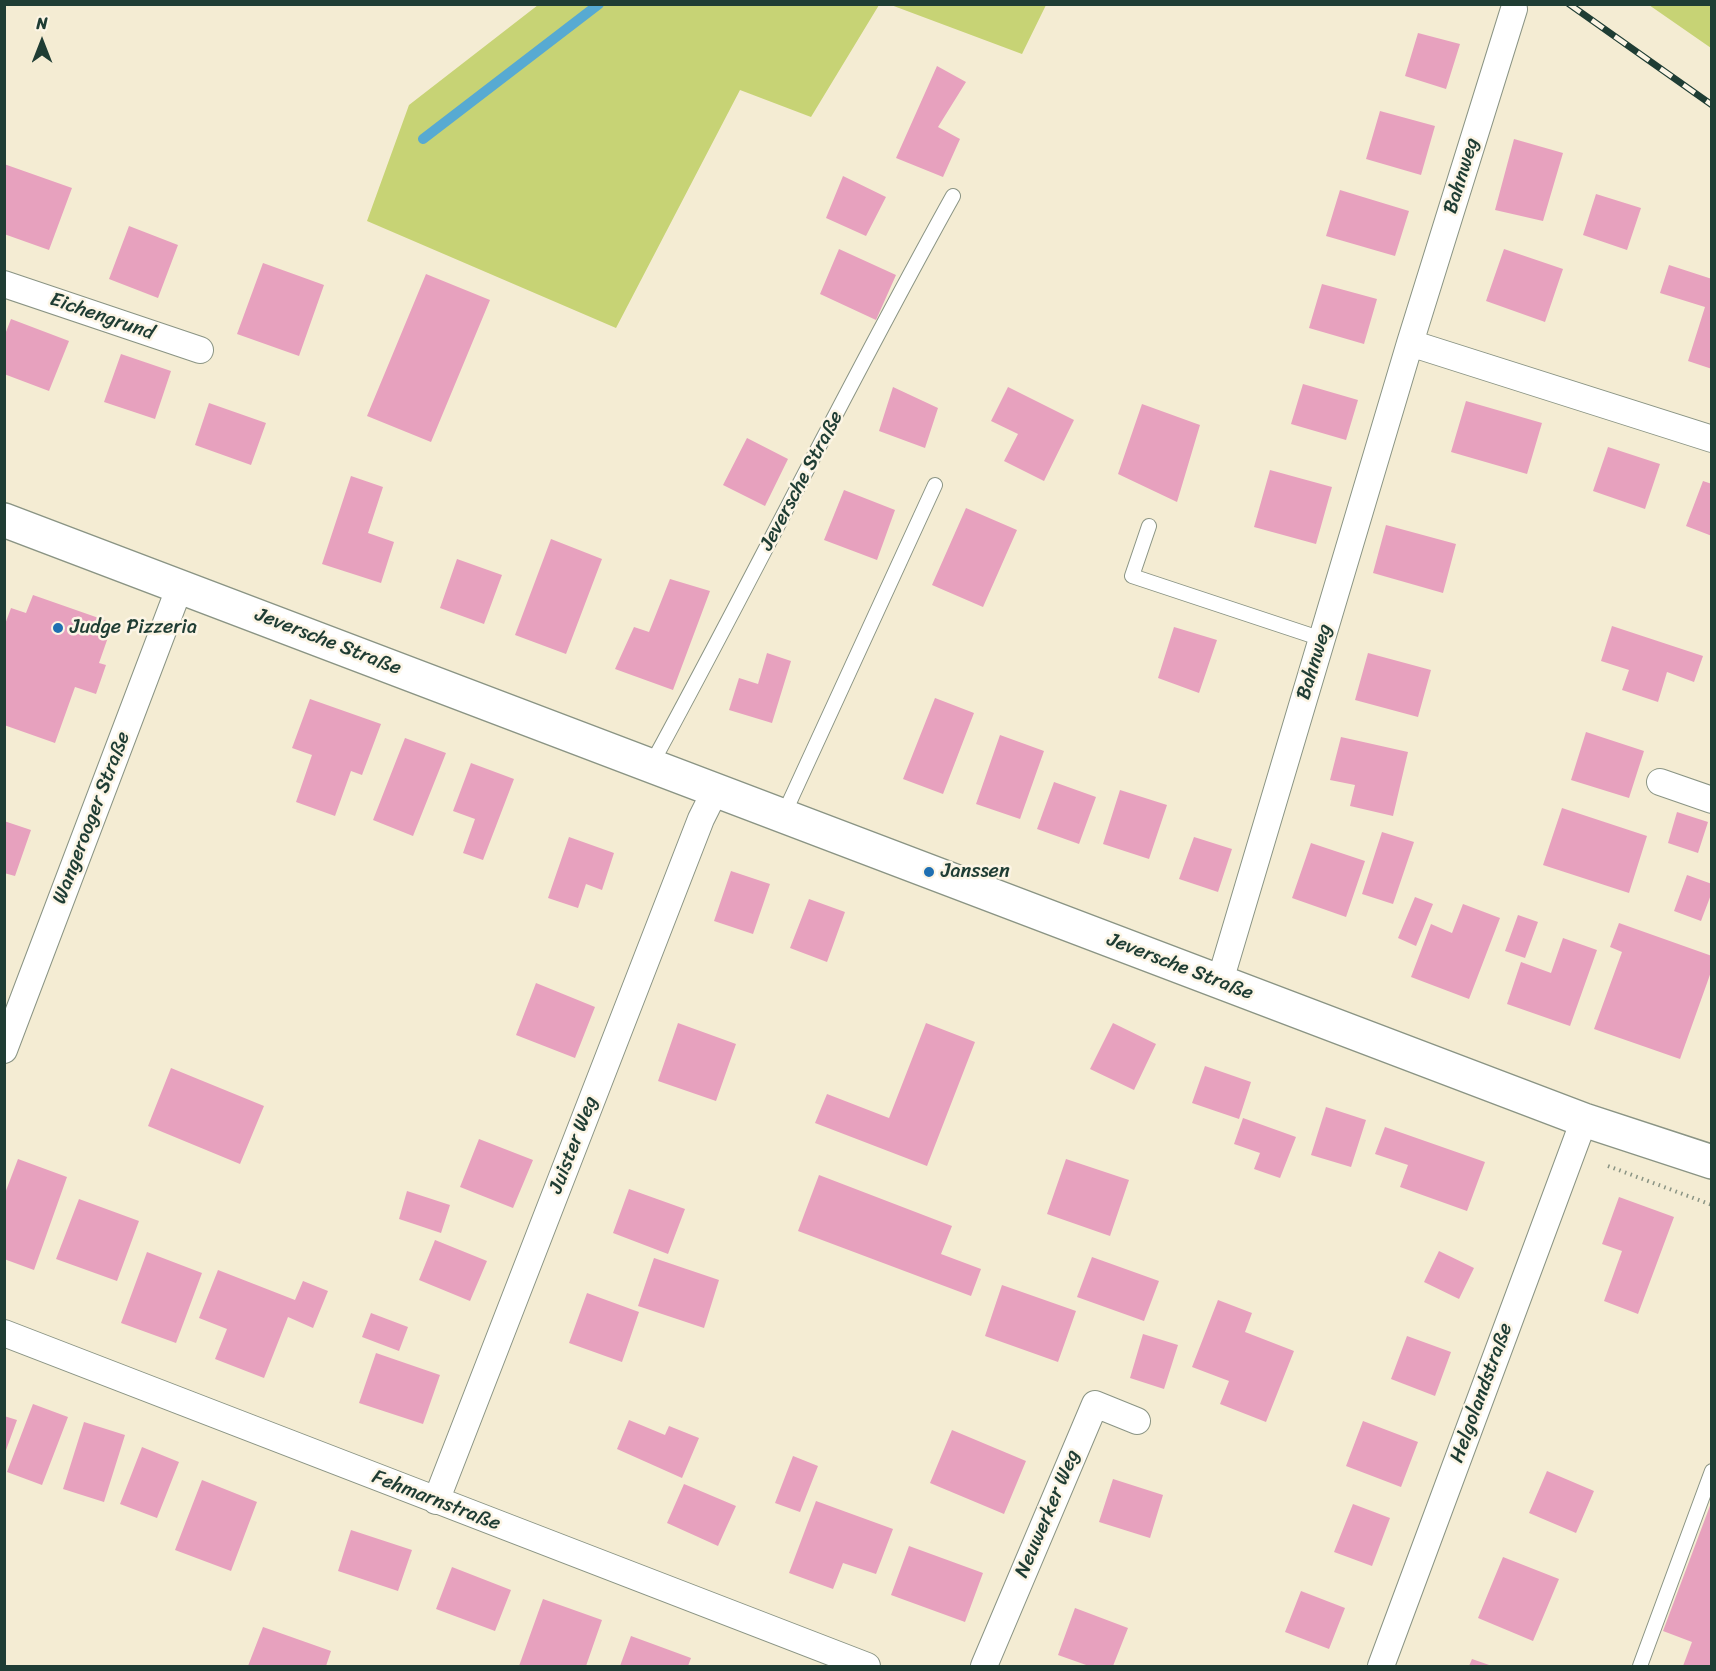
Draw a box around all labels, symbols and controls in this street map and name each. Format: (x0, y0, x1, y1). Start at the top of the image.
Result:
text: N (36, 9, 48, 38)
north arrow (12, 12, 72, 72)
street label: Bahnweg (1439, 135, 1485, 217)
street label: Eichengrund (47, 288, 157, 346)
street label: Jeversche Straße (755, 407, 849, 555)
street label: Jeversche Straße (252, 603, 404, 681)
place label: Judge Pizzeria (70, 616, 197, 640)
marker: Judge Pizzeria (51, 621, 65, 635)
street label: Bahnweg (1292, 621, 1338, 703)
street label: Wangerooger Straße (48, 729, 136, 907)
place label: Janssen (941, 860, 1010, 884)
marker: Janssen (922, 865, 936, 879)
street label: Jeversche Straße (1104, 928, 1256, 1006)
street label: Juister Weg (544, 1093, 604, 1197)
street label: Helgolandstraße (1446, 1320, 1518, 1466)
street label: Neuwerker Weg (1010, 1446, 1086, 1582)
street label: Fehmarnstraße (368, 1465, 504, 1537)

